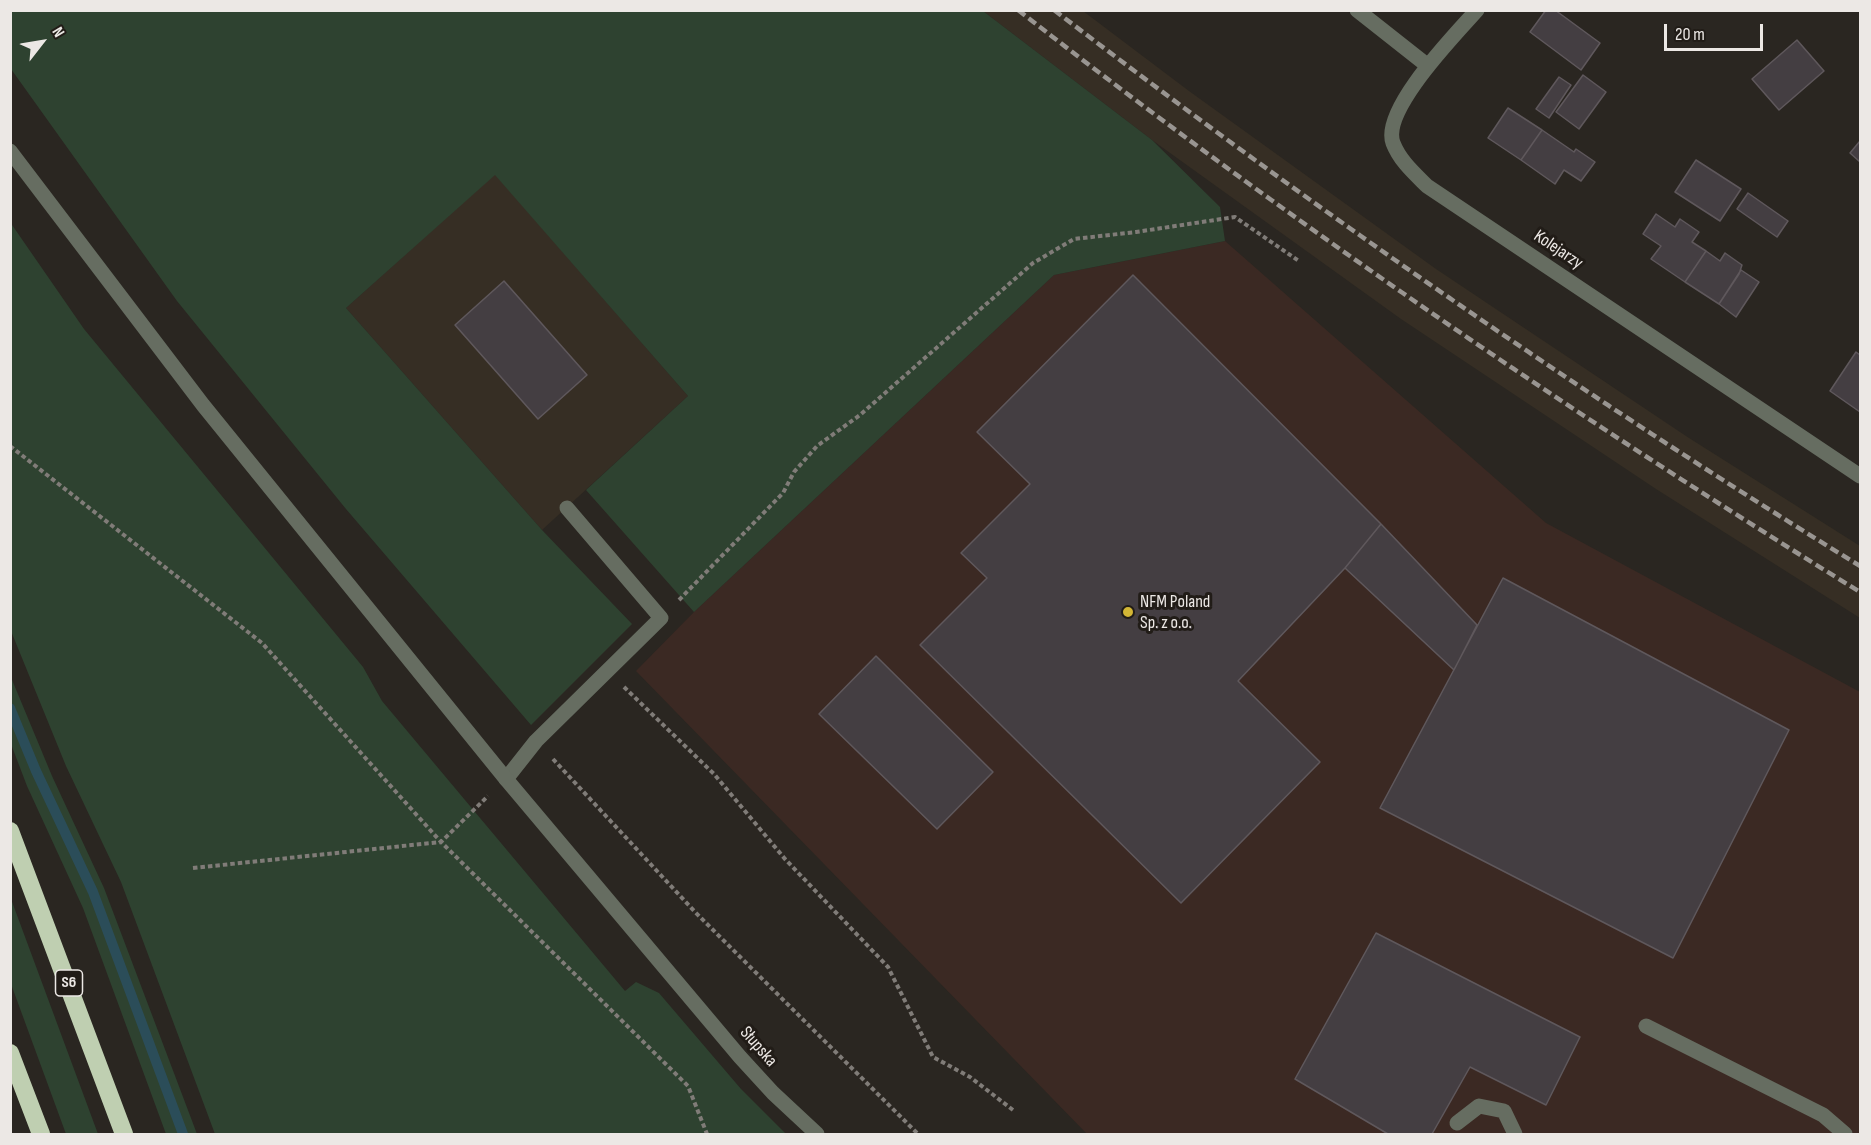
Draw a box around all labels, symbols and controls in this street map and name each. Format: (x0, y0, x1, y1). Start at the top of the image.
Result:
north arrow (12, 12, 72, 72)
scale bar (1667, 12, 1766, 50)
text: N (48, 24, 68, 41)
text: 20 m (1675, 24, 1705, 45)
street label: Kolejarzy (1529, 226, 1587, 274)
place label: NFM Poland Sp. z o.o. (1140, 591, 1210, 634)
marker: NFM Poland Sp. z o.o. (1121, 605, 1135, 619)
road number: S6 (56, 970, 82, 996)
street label: Słupska (735, 1022, 781, 1072)

